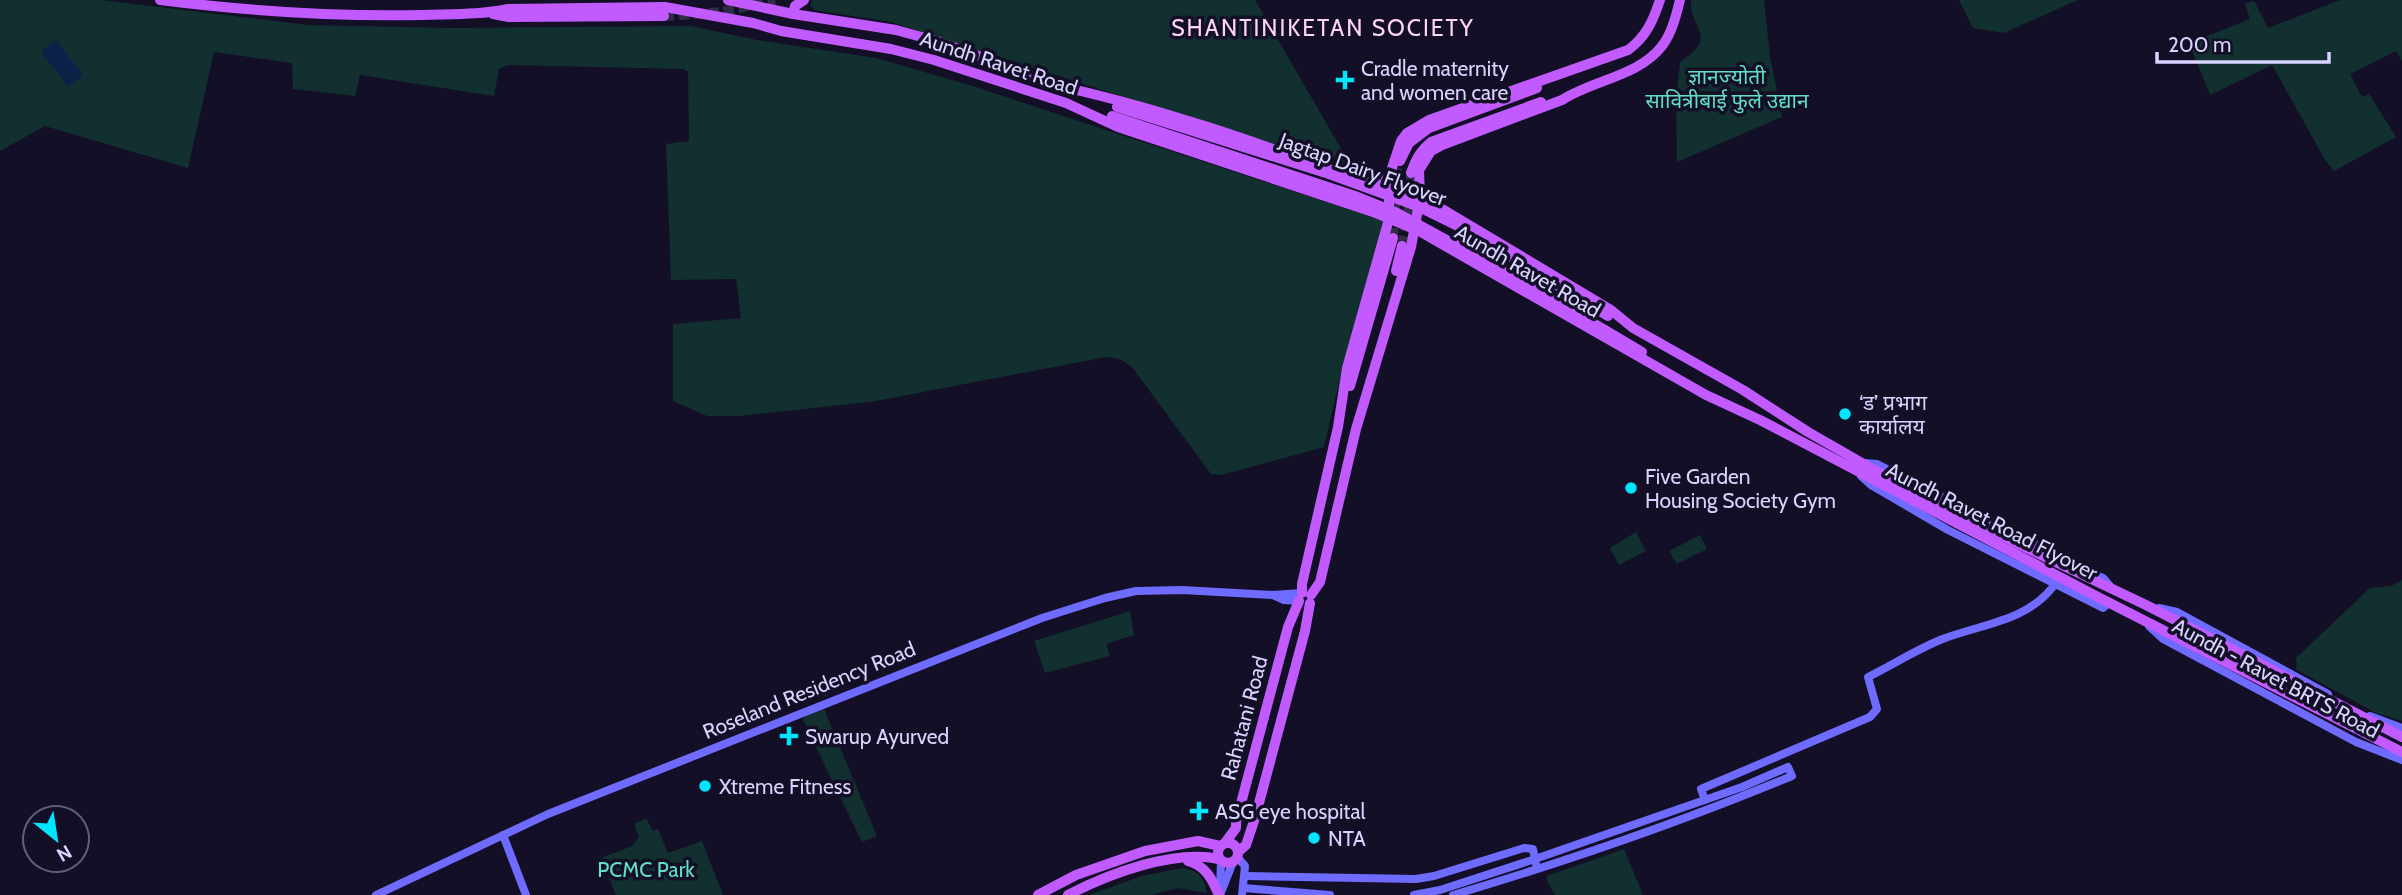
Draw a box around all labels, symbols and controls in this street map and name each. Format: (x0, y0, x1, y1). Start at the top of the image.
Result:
district label: SHANTINIKETAN SOCIETY (1171, 14, 1475, 42)
scale bar (2157, 21, 2328, 65)
street label: Aundh Ravet Road (917, 26, 1081, 100)
text: 200 m (2168, 32, 2231, 57)
place label: Cradle maternity and women care (1361, 56, 1509, 105)
park label: ज्ञानज्योती सावित्रीबाई फुले उद्यान (1645, 64, 1809, 114)
marker: Cradle maternity and women care (1335, 70, 1355, 90)
street label: Jagtap Dairy Flyover (1275, 127, 1450, 211)
street label: Aundh Ravet Road (1451, 219, 1605, 323)
place label: ‘ड’ प्रभाग कार्यालय (1859, 390, 1928, 439)
marker: ‘ड’ प्रभाग कार्यालय (1837, 406, 1853, 422)
street label: Aundh Ravet Road Flyover (1882, 457, 2102, 585)
place label: Five Garden Housing Society Gym (1645, 464, 1836, 513)
marker: Five Garden Housing Society Gym (1623, 480, 1639, 496)
street label: Aundh - Ravet BRTS Road (2168, 613, 2384, 743)
street label: Roseland Residency Road (699, 636, 919, 744)
street label: Rahatani Road (1215, 653, 1273, 783)
place label: Swarup Ayurved (805, 724, 949, 749)
marker: Swarup Ayurved (779, 726, 799, 746)
place label: Xtreme Fitness (719, 774, 852, 799)
marker: Xtreme Fitness (697, 778, 713, 794)
place label: ASG eye hospital (1215, 799, 1365, 824)
marker: ASG eye hospital (1189, 801, 1209, 821)
north arrow (21, 804, 91, 874)
place label: NTA (1328, 826, 1366, 851)
marker: NTA (1306, 830, 1322, 846)
text: N (53, 840, 76, 867)
park label: PCMC Park (597, 857, 695, 882)

